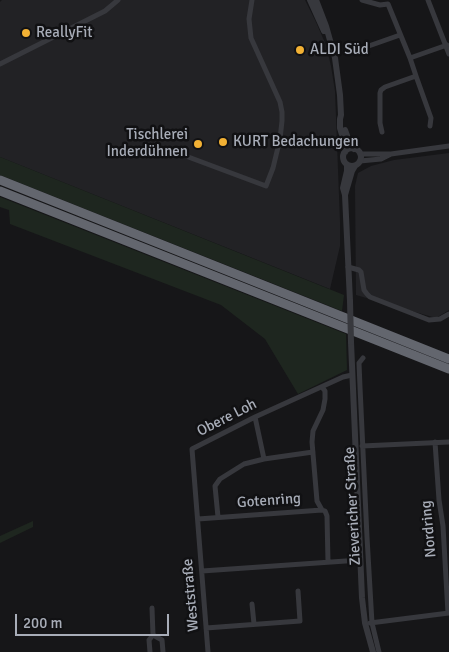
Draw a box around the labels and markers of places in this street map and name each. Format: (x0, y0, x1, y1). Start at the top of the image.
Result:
place label: ReallyFit (36, 24, 92, 42)
marker: ReallyFit (20, 27, 32, 39)
place label: ALDI Süd (310, 41, 369, 59)
marker: ALDI Süd (294, 44, 306, 56)
place label: Tischlerei Inderdühnen (106, 126, 188, 161)
place label: KURT Bedachungen (233, 133, 359, 151)
marker: KURT Bedachungen (217, 136, 229, 148)
marker: Tischlerei Inderdühnen (192, 138, 204, 150)

